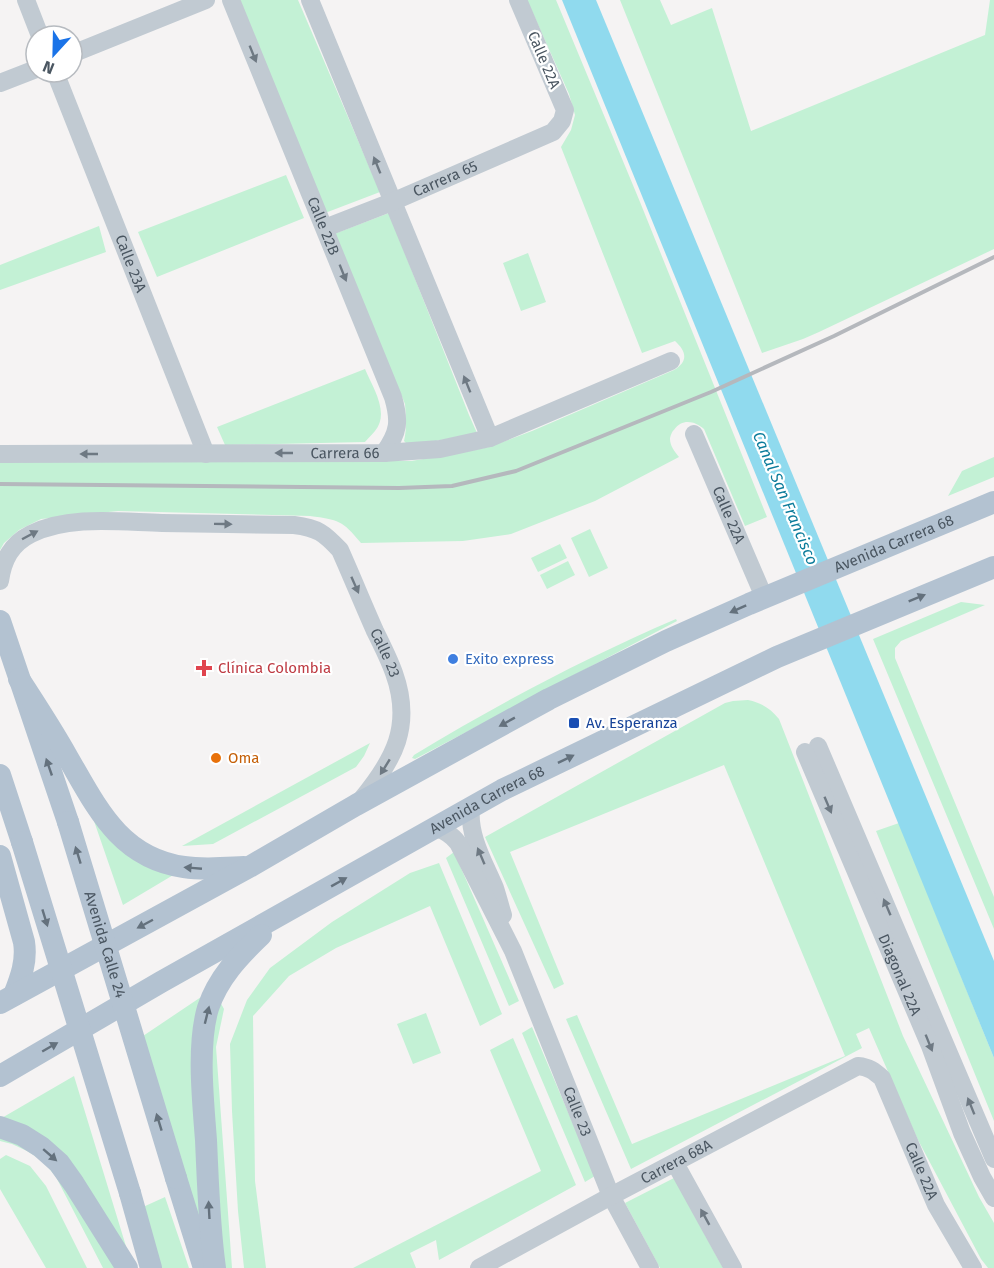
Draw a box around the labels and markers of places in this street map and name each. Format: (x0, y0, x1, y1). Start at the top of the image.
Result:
place label: Exito express (465, 650, 554, 668)
marker: Exito express (446, 652, 460, 666)
marker: Clínica Colombia (195, 659, 213, 677)
place label: Clínica Colombia (218, 659, 331, 677)
place label: Av. Esperanza (586, 714, 678, 732)
marker: Av. Esperanza (567, 716, 581, 730)
place label: Oma (228, 749, 259, 767)
marker: Oma (209, 751, 223, 765)

